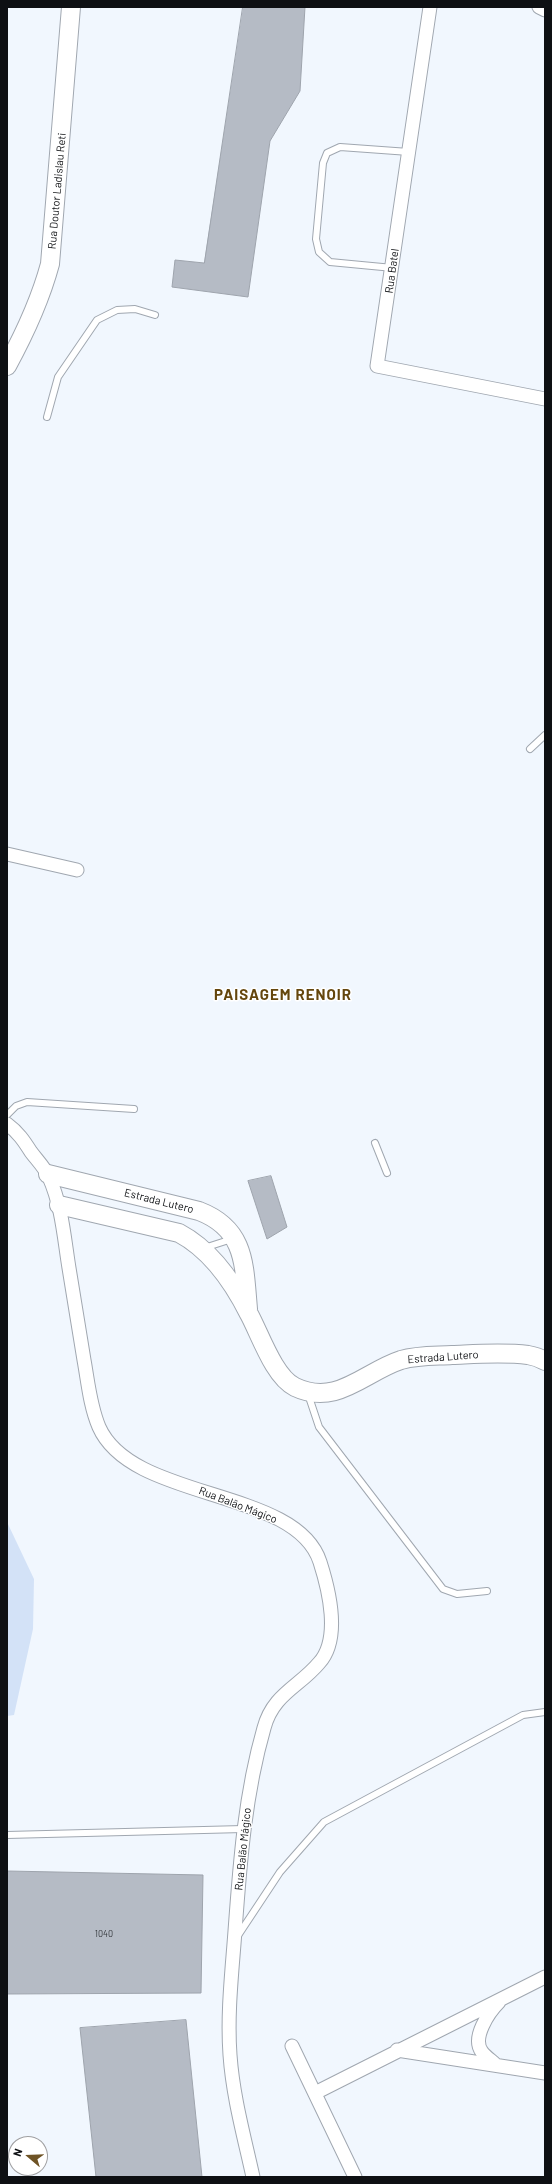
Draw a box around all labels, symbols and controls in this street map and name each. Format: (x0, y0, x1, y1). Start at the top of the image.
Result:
street label: Rua Doutor Ladislau Reti (45, 132, 69, 250)
street label: Rua Batel (382, 248, 402, 294)
district label: PAISAGEM RENOIR (214, 986, 352, 1004)
street label: Estrada Lutero (123, 1186, 195, 1216)
street label: Estrada Lutero (407, 1348, 479, 1366)
street label: Rua Balão Mágico (197, 1484, 279, 1526)
street label: Rua Balão Mágico (232, 1807, 254, 1891)
house number: 1040 (95, 1929, 113, 1939)
north arrow (8, 2136, 48, 2176)
text: N (10, 2147, 24, 2158)

